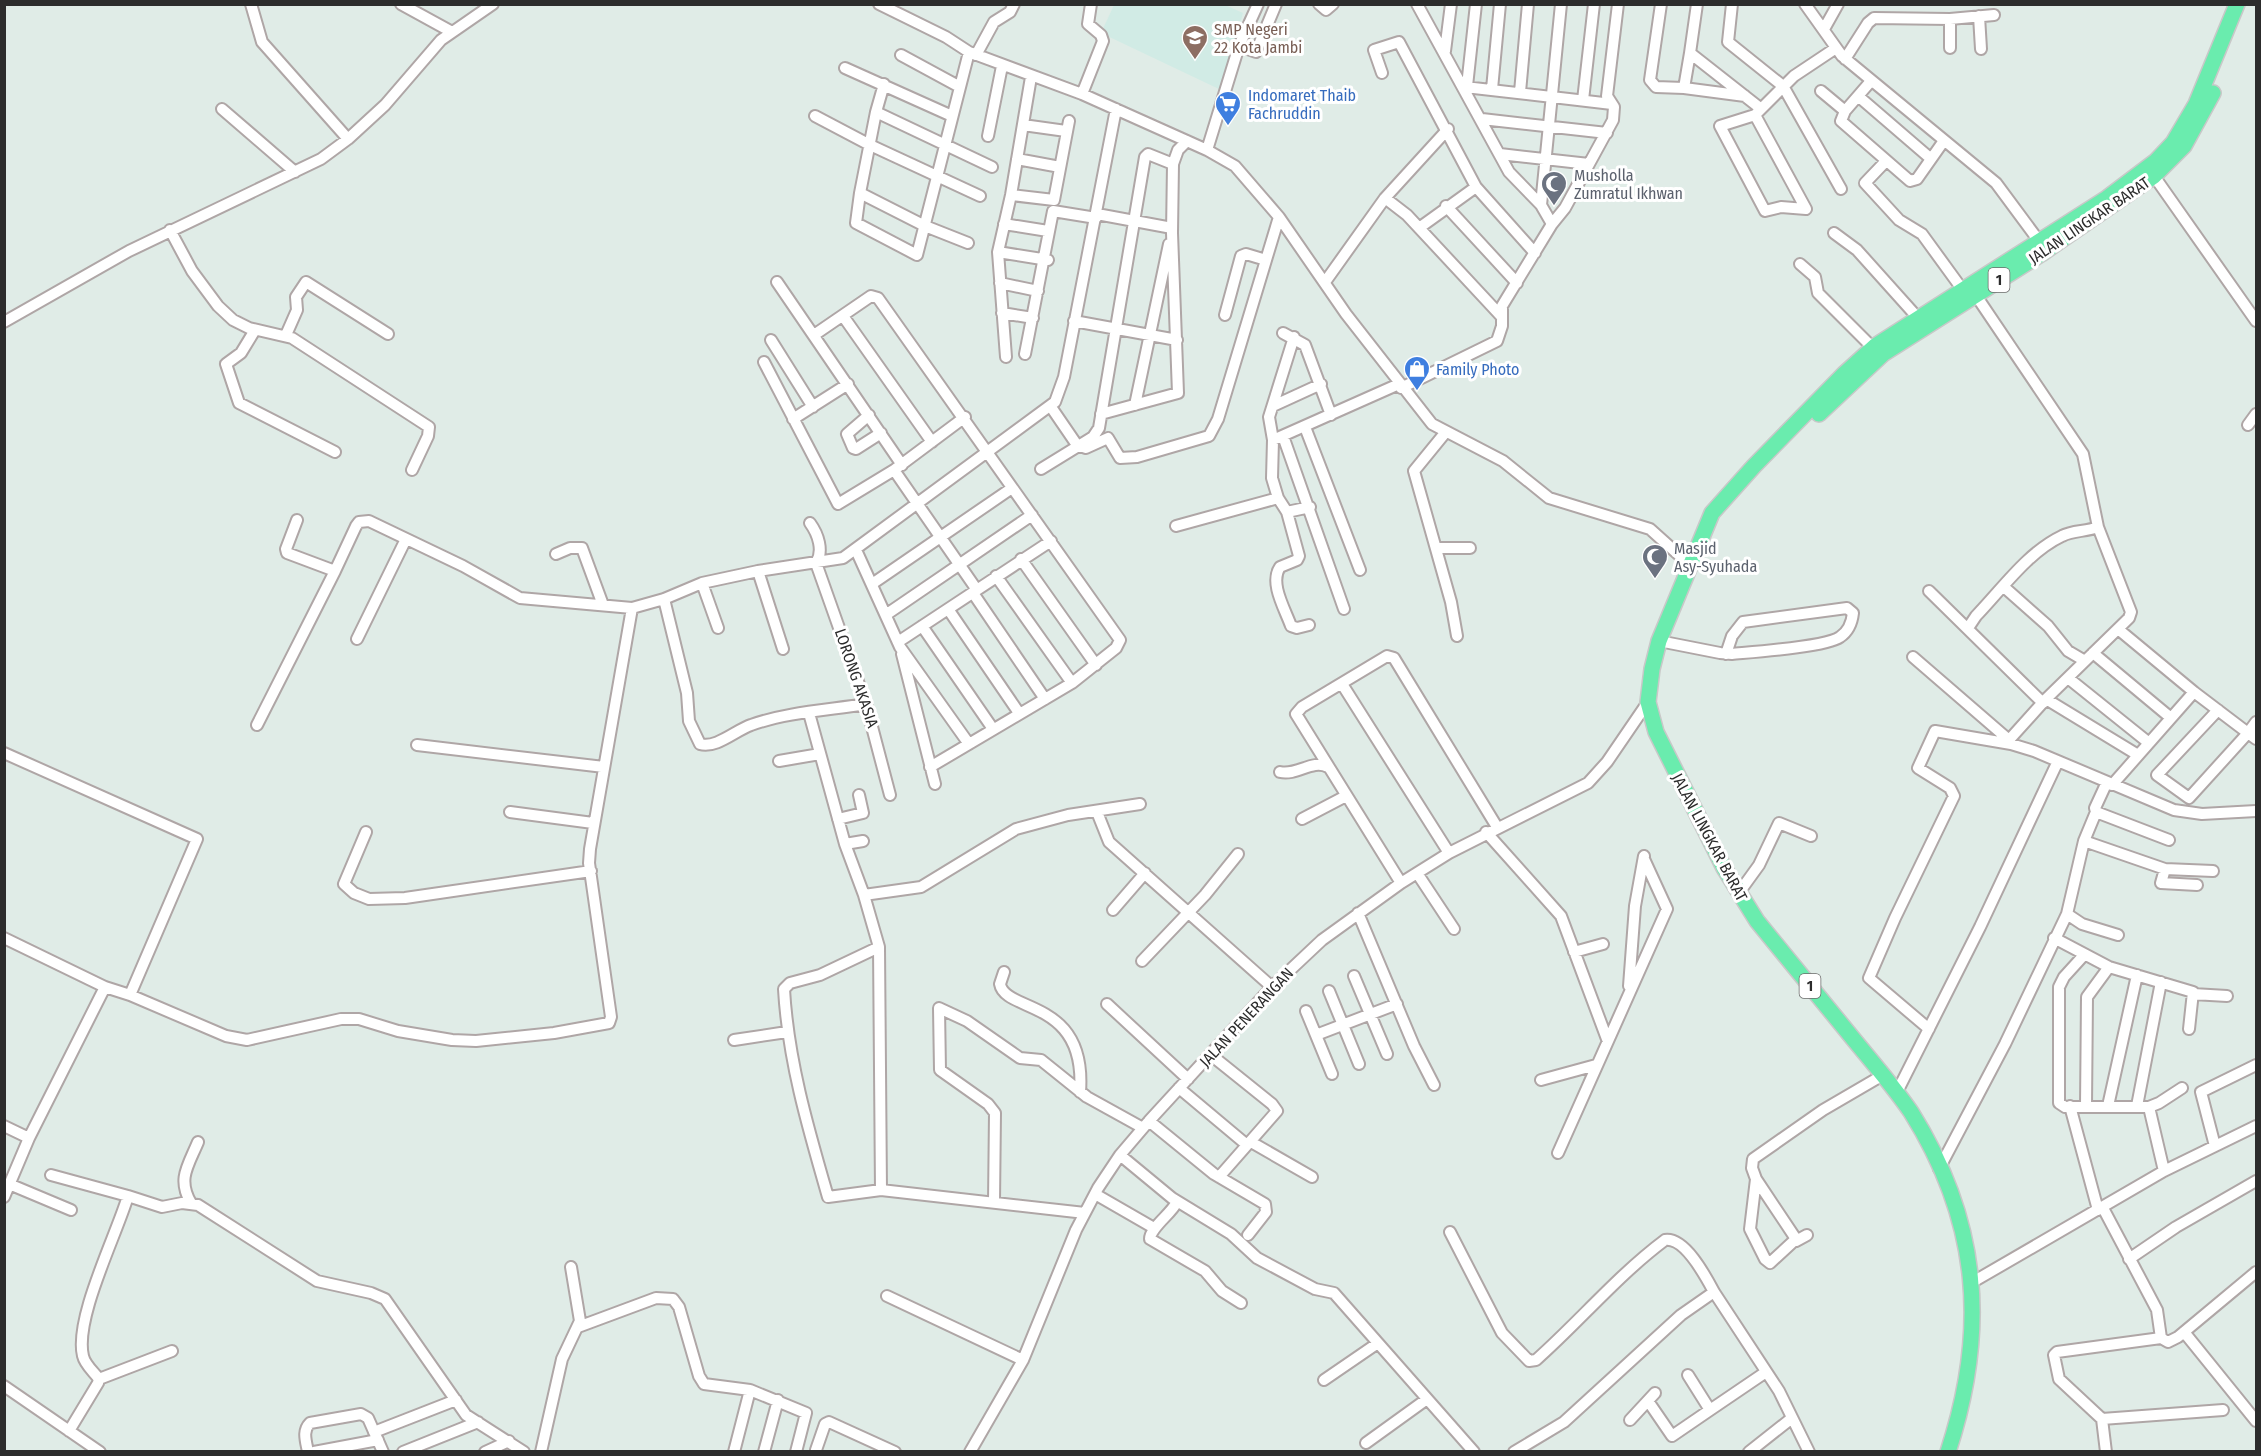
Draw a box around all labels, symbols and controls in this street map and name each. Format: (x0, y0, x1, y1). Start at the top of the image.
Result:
place label: SMP Negeri 22 Kota Jambi (1214, 20, 1302, 57)
school or university icon: SMP Negeri 22 Kota Jambi (1180, 23, 1210, 61)
place label: Indomaret Thaib Fachruddin (1248, 86, 1356, 123)
supermarket icon: Indomaret Thaib Fachruddin (1213, 89, 1243, 127)
place label: Musholla Zumratul Ikhwan (1574, 166, 1683, 203)
mosque icon: Musholla Zumratul Ikhwan (1539, 169, 1569, 207)
street label: JALAN LINGKAR BARAT (2025, 172, 2154, 268)
road number: 1 (1988, 268, 2010, 292)
shop icon: Family Photo (1402, 354, 1432, 392)
place label: Family Photo (1436, 360, 1520, 379)
place label: Masjid Asy-Syuhada (1674, 539, 1757, 576)
mosque icon: Masjid Asy-Syuhada (1640, 542, 1670, 580)
street label: LORONG AKASIA (831, 626, 883, 731)
street label: JALAN LINGKAR BARAT (1668, 770, 1752, 905)
street label: JALAN PENERANGAN (1195, 964, 1297, 1071)
road number: 1 (1800, 974, 1820, 998)

